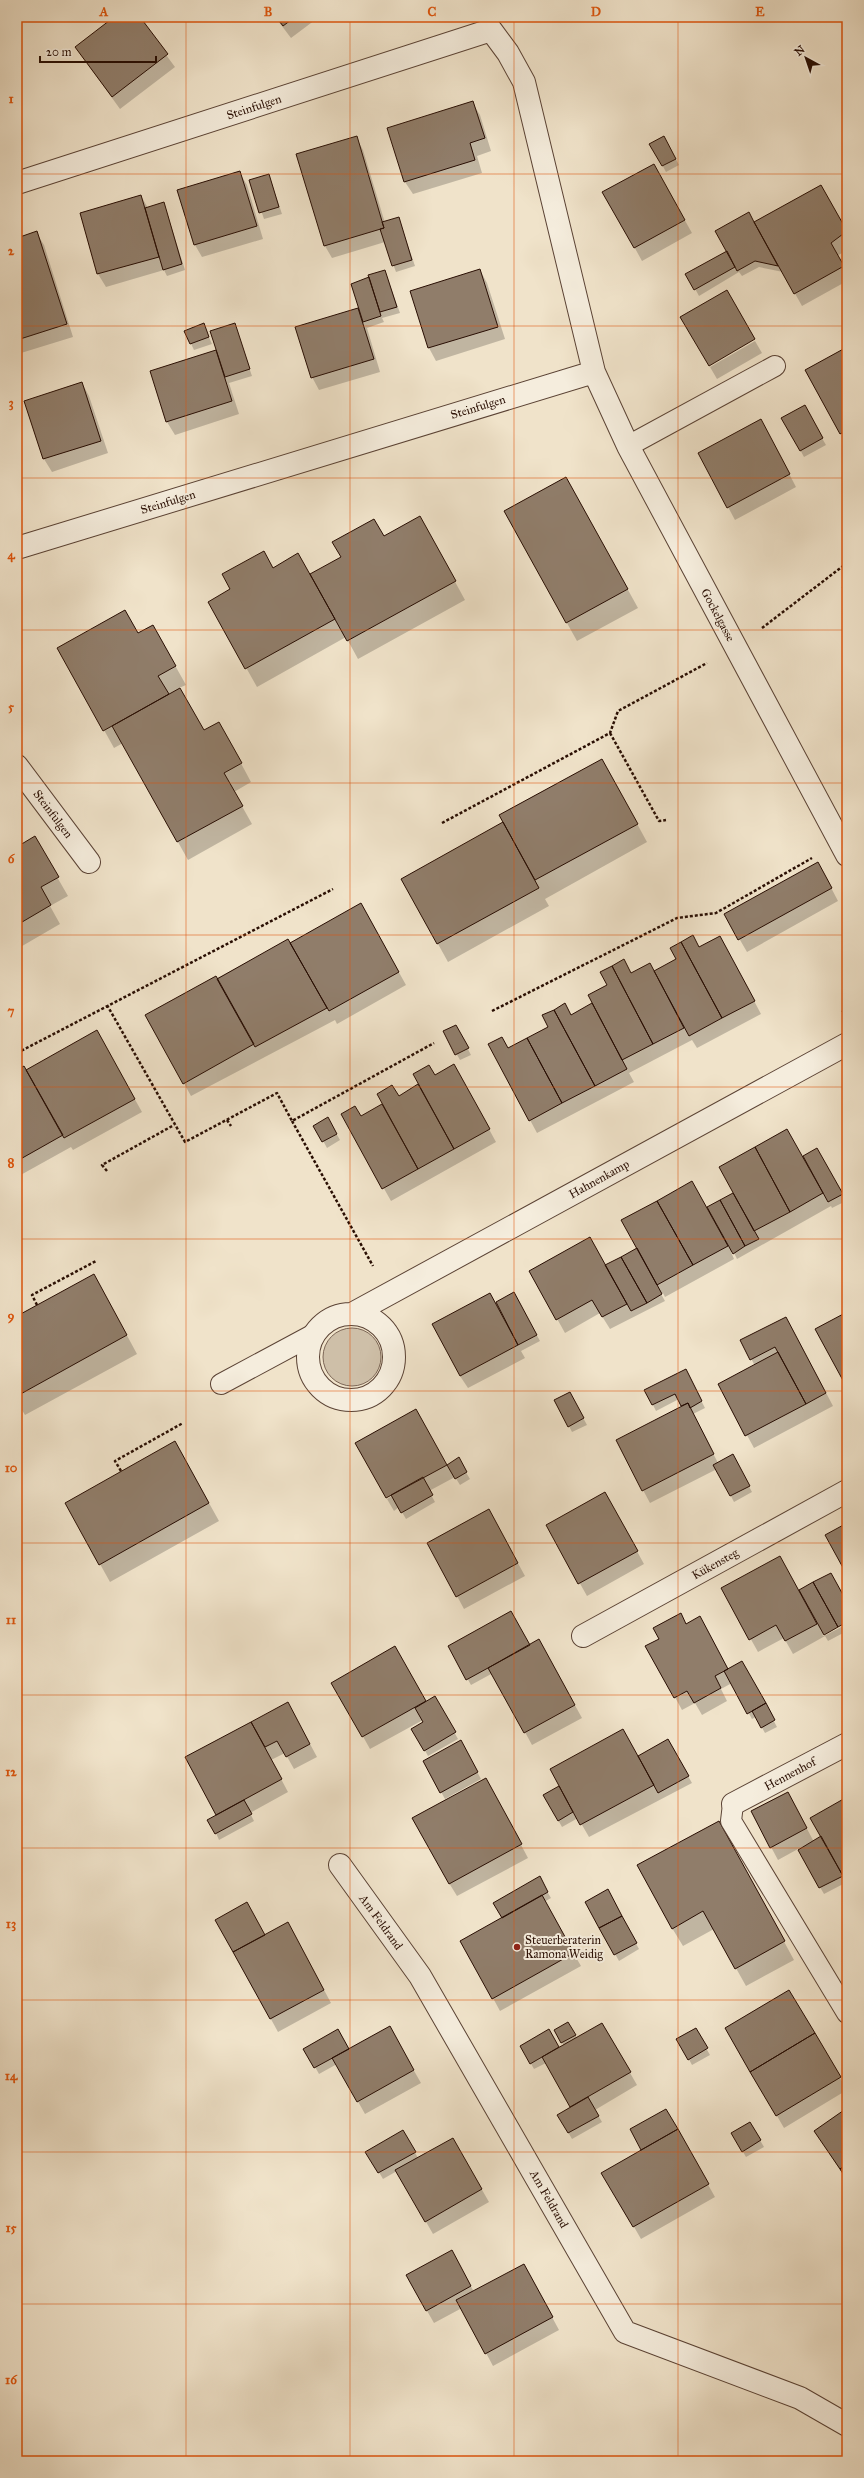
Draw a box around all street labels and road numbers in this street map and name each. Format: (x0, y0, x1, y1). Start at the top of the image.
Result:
street label: Steinfulgen (225, 91, 284, 123)
street label: Steinfulgen (449, 392, 508, 423)
street label: Steinfulgen (139, 487, 198, 518)
street label: Gockelgasse (697, 586, 738, 644)
street label: Steinfulgen (30, 787, 76, 842)
street label: Hahnenkamp (566, 1157, 632, 1201)
street label: Kükensteg (689, 1545, 741, 1583)
street label: Hennenhof (762, 1754, 820, 1793)
street label: Am Feldrand (356, 1891, 406, 1952)
street label: Am Feldrand (526, 2167, 571, 2230)

